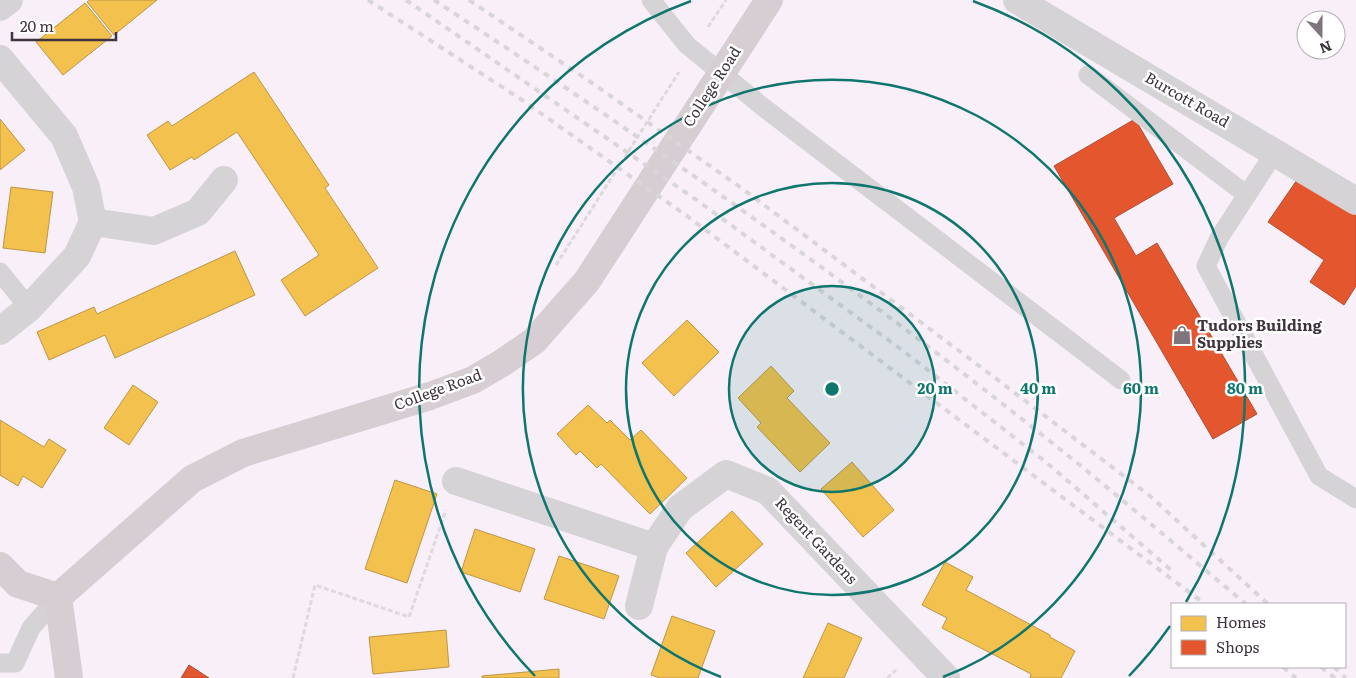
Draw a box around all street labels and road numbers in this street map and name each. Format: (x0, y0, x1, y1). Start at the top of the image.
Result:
street label: College Road (676, 41, 745, 131)
street label: Burcott Road (1141, 65, 1234, 132)
street label: College Road (390, 362, 485, 415)
street label: Regent Gardens (771, 491, 864, 589)

